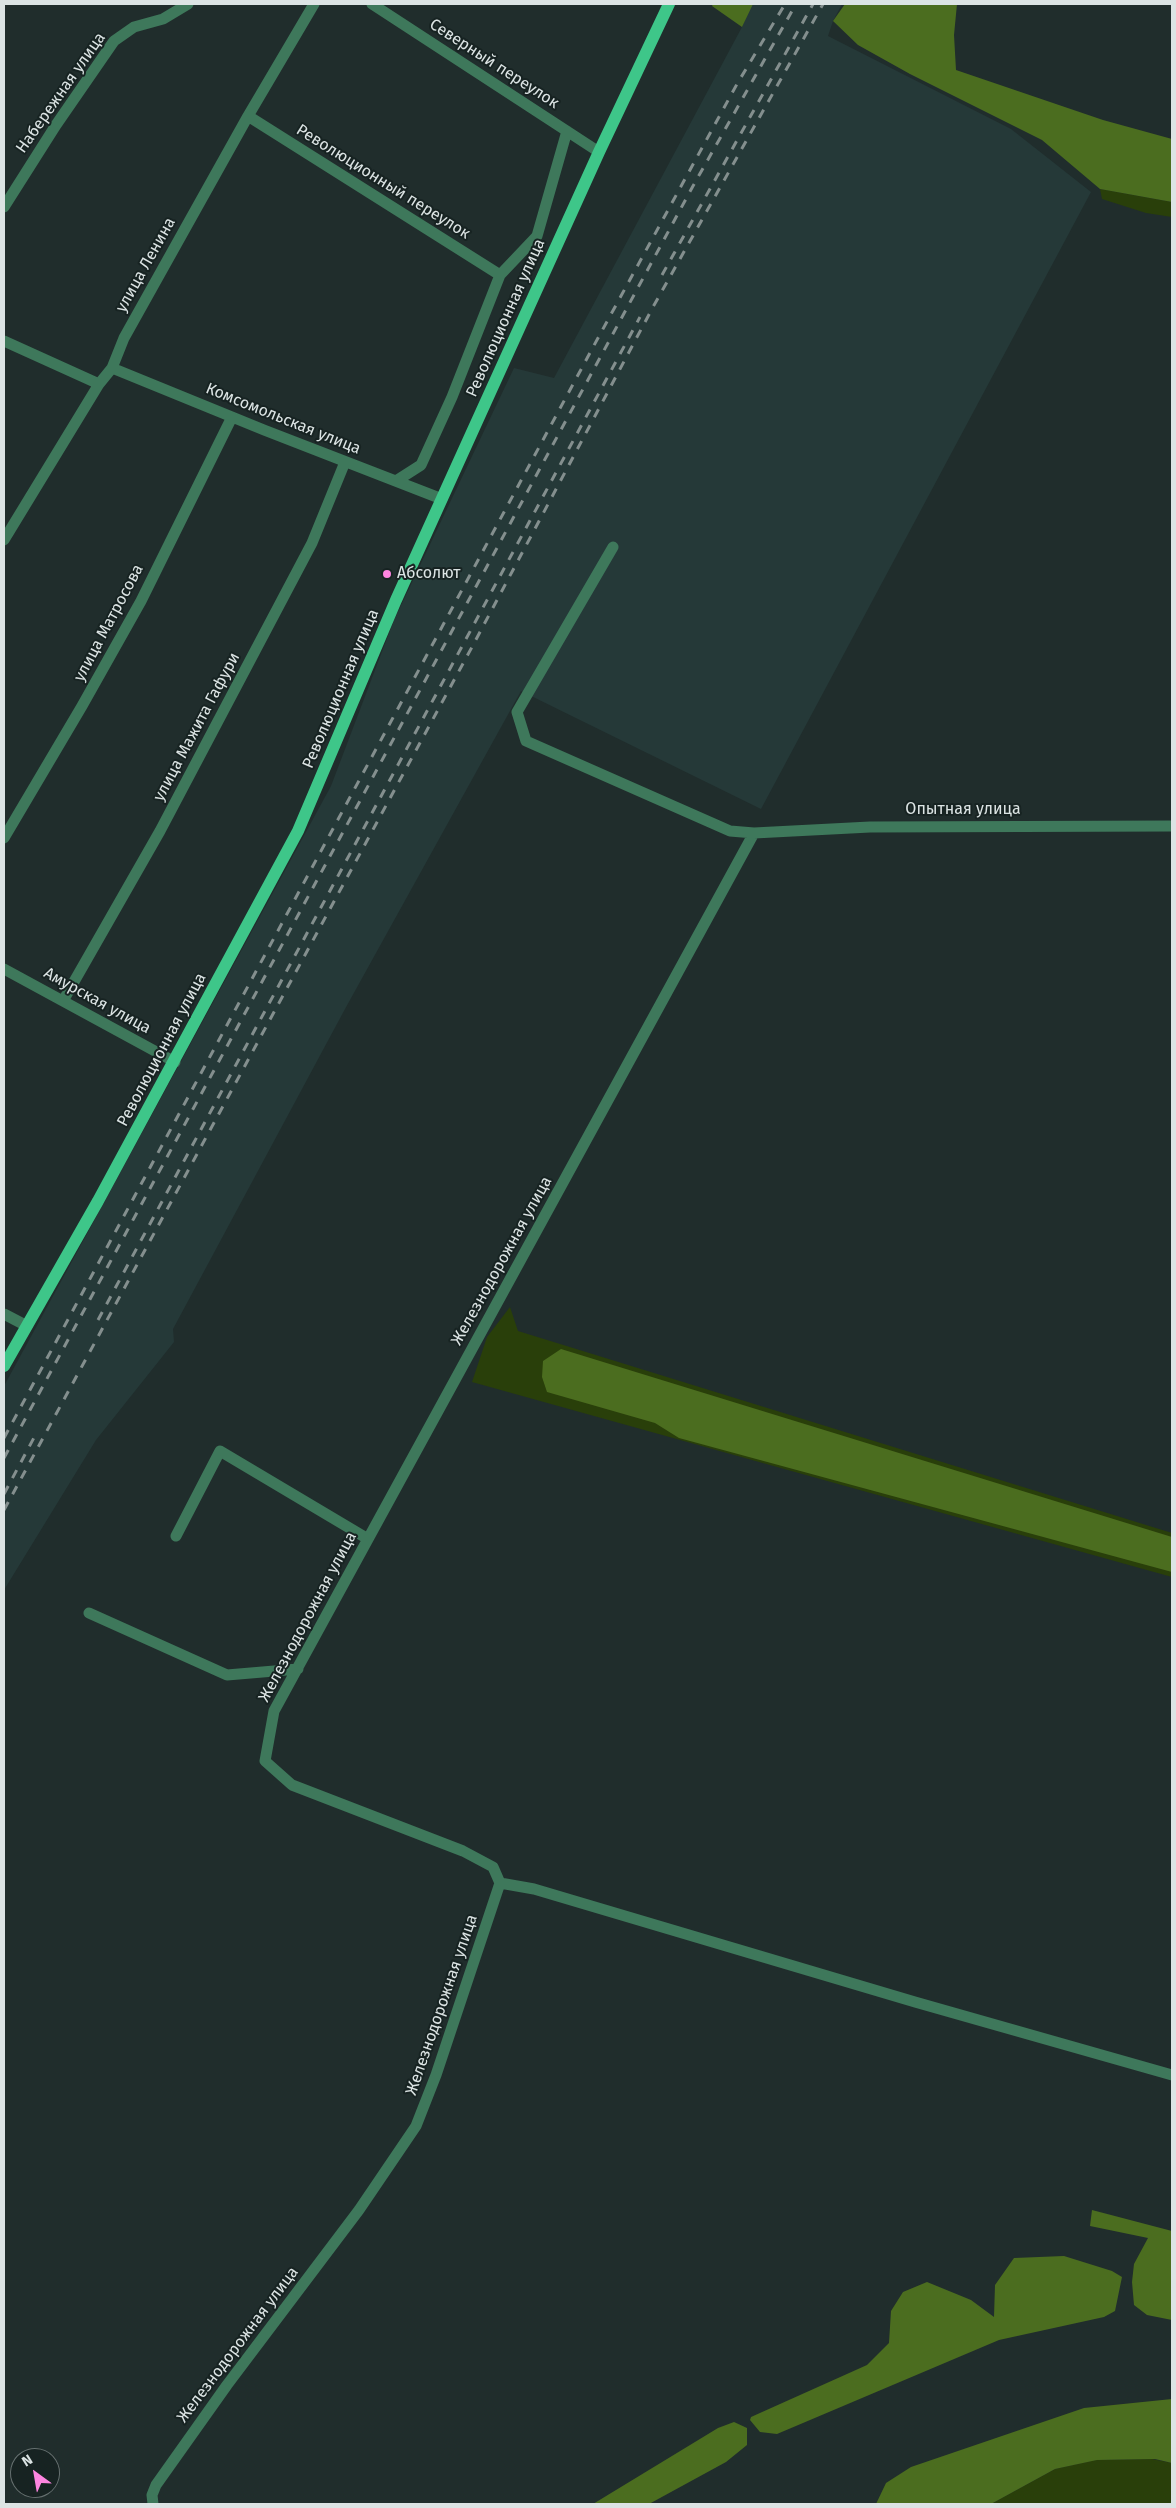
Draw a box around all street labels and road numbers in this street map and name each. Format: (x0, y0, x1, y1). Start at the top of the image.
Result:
street label: Северный переулок (426, 15, 562, 113)
street label: Набережная улица (12, 29, 110, 157)
street label: Революционный переулок (293, 121, 473, 243)
street label: улица Ленина (112, 214, 180, 316)
street label: Революционная улица (462, 236, 550, 400)
street label: Комсомольская улица (203, 379, 363, 459)
street label: улица Матросова (70, 561, 148, 685)
street label: Революционная улица (299, 607, 383, 771)
street label: улица Мажита Гафури (150, 649, 244, 805)
street label: Опытная улица (905, 800, 1021, 820)
street label: Амурская улица (40, 964, 154, 1038)
street label: Революционная улица (113, 970, 211, 1130)
street label: Железнодорожная улица (448, 1173, 556, 1349)
street label: Железнодорожная улица (255, 1529, 361, 1705)
street label: Железнодорожная улица (402, 1912, 482, 2098)
street label: Железнодорожная улица (173, 2263, 303, 2427)

